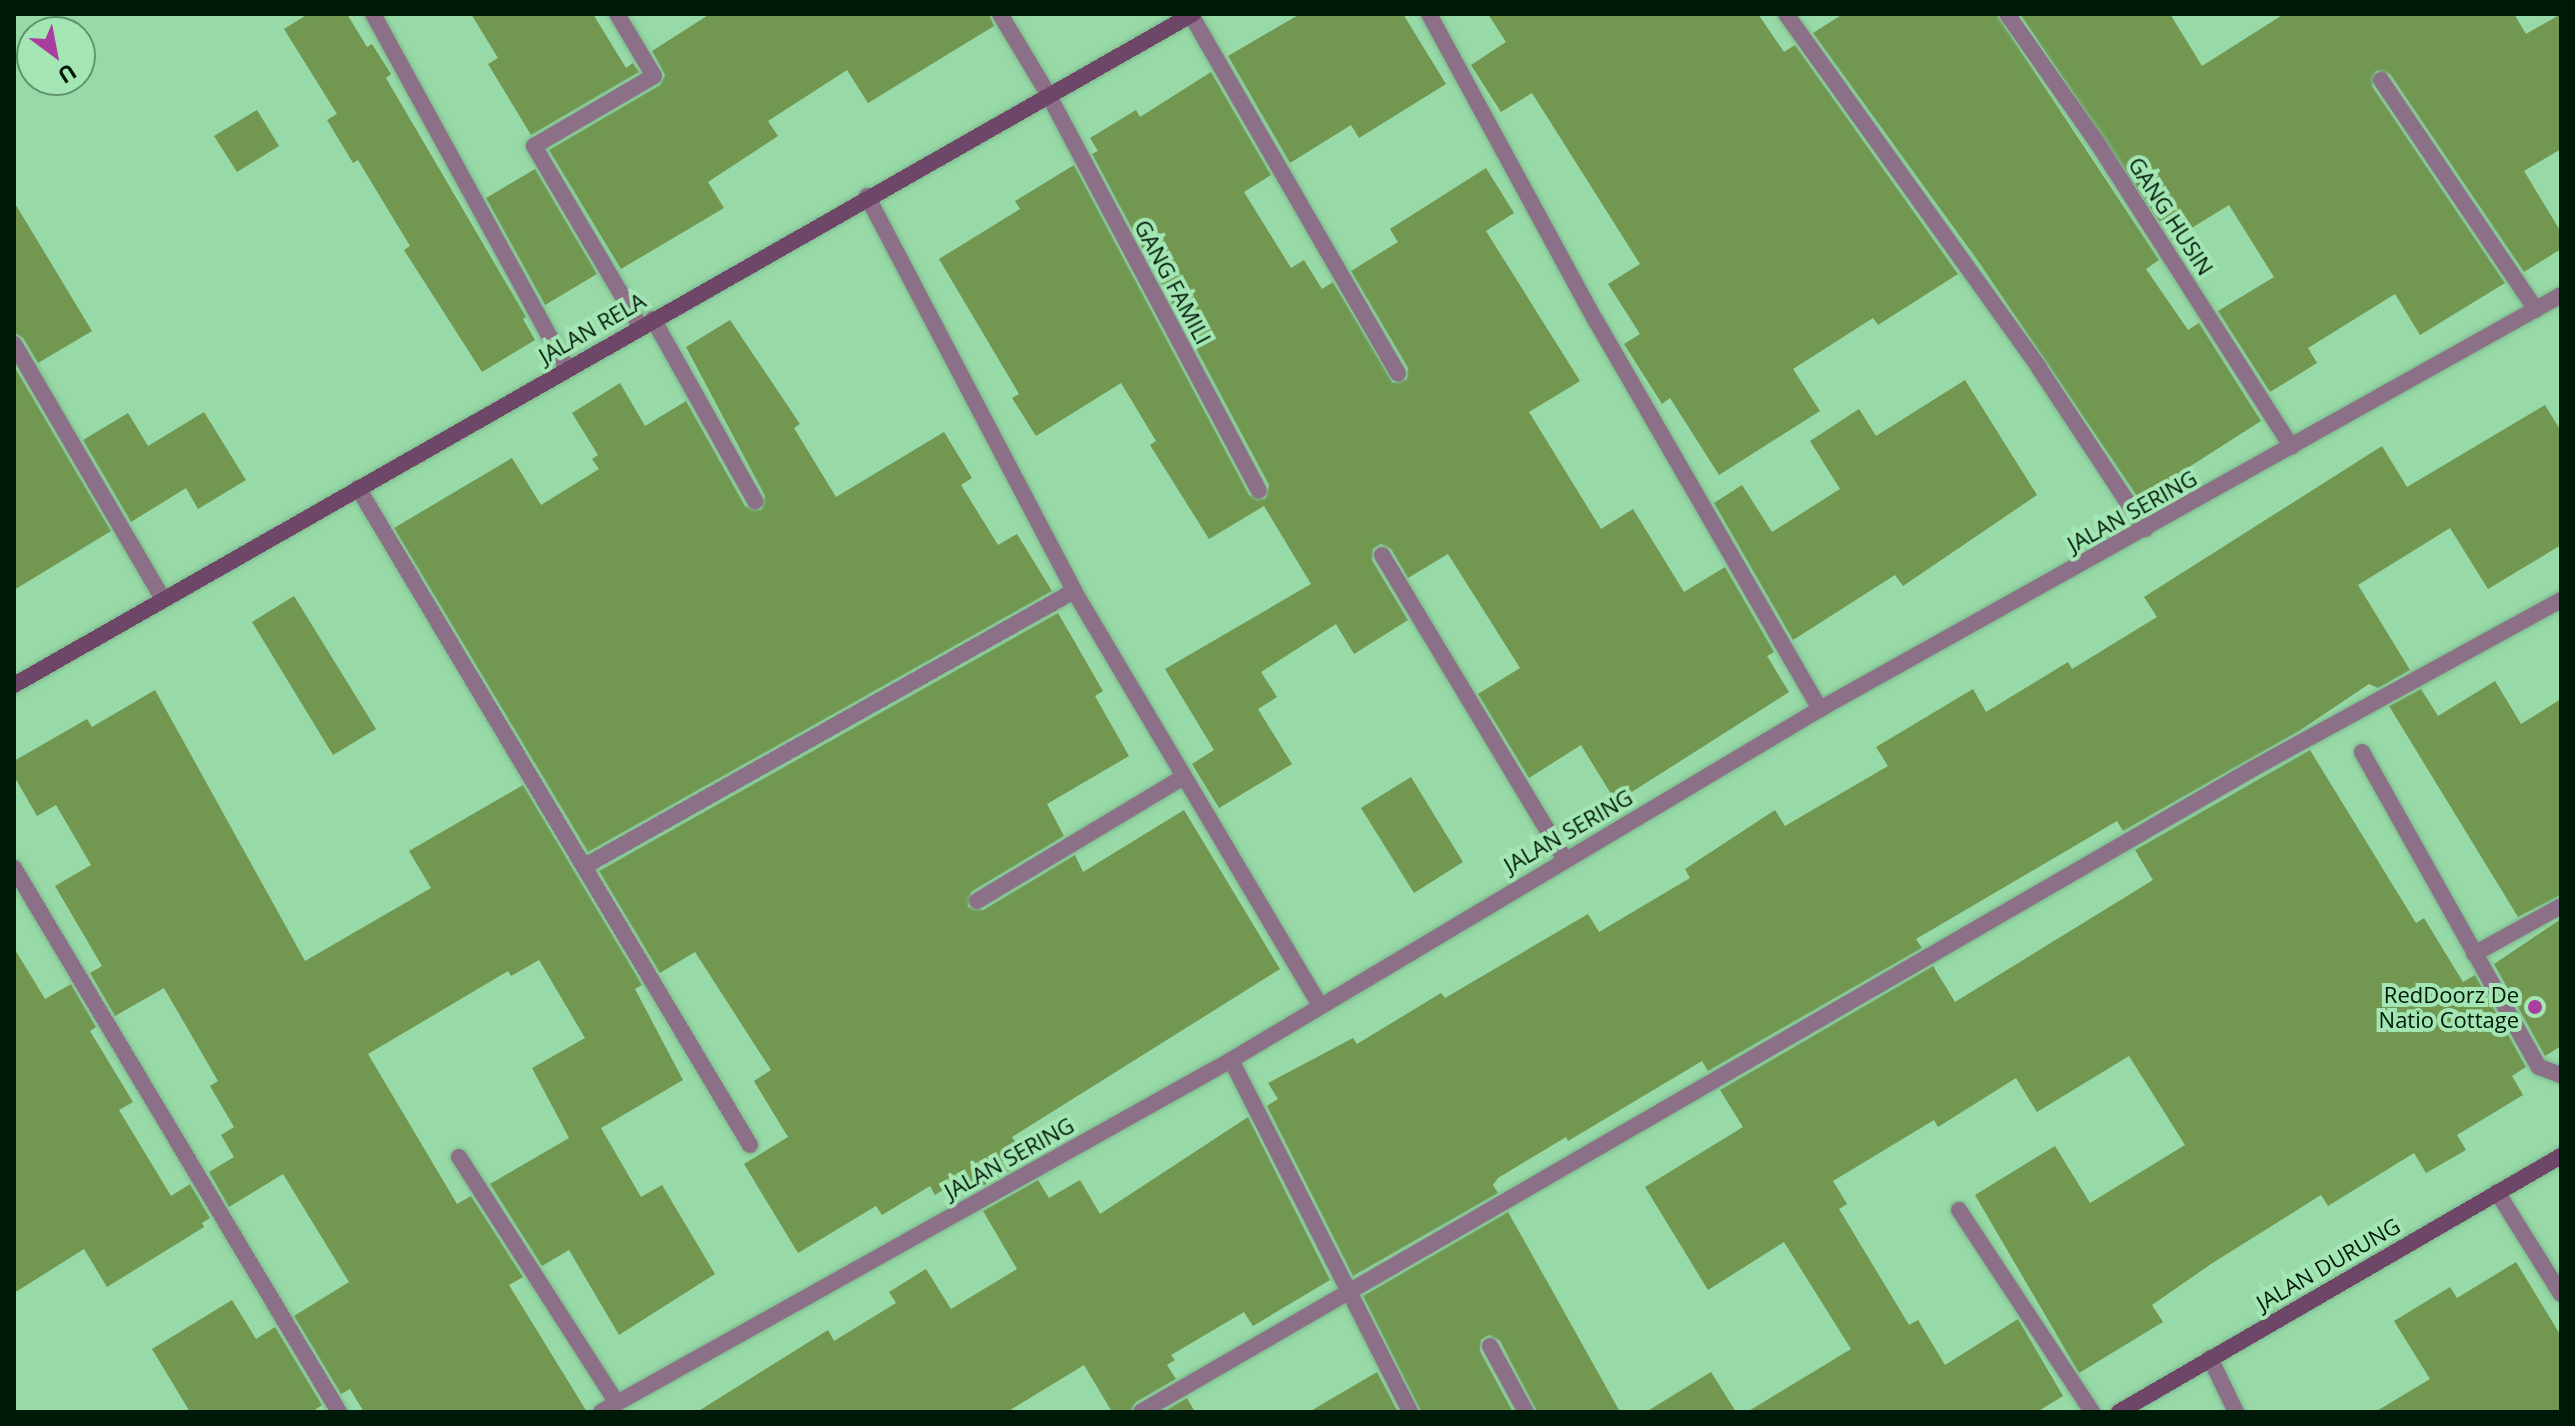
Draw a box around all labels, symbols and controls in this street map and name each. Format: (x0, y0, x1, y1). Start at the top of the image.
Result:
north arrow (16, 16, 96, 96)
text: U (53, 58, 83, 92)
street label: GANG HUSIN (2123, 152, 2219, 280)
street label: GANG FAMILI (1129, 215, 1217, 349)
street label: JALAN RELA (534, 287, 650, 369)
street label: JALAN SERING (2063, 465, 2201, 557)
street label: JALAN SERING (1499, 784, 1637, 878)
place label: RedDoorz De Natio Cottage (2379, 981, 2519, 1032)
marker: RedDoorz De Natio Cottage (2526, 998, 2544, 1016)
street label: JALAN SERING (940, 1112, 1078, 1204)
street label: JALAN DURUNG (2251, 1212, 2405, 1316)

